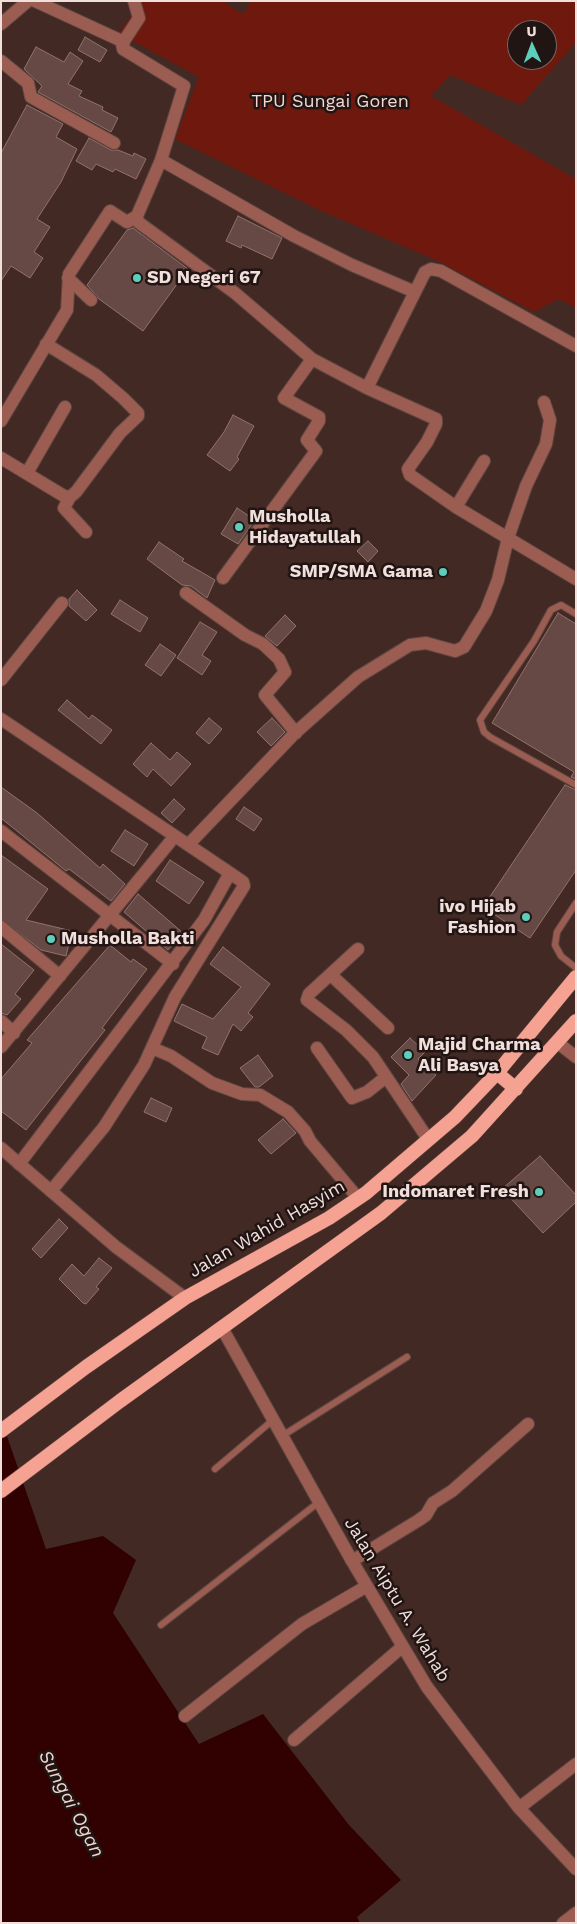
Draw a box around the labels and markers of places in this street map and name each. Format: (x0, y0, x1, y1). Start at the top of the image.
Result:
place label: SD Negeri 67 (147, 267, 261, 289)
marker: SD Negeri 67 (131, 272, 143, 284)
place label: Musholla Hidayatullah (249, 506, 361, 548)
marker: Musholla Hidayatullah (233, 521, 245, 533)
place label: SMP/SMA Gama (290, 561, 433, 583)
marker: SMP/SMA Gama (437, 566, 449, 578)
place label: ivo Hijab Fashion (439, 896, 516, 939)
marker: ivo Hijab Fashion (520, 911, 532, 923)
place label: Musholla Bakti (61, 928, 195, 950)
marker: Musholla Bakti (45, 933, 57, 945)
place label: Majid Charma Ali Basya (418, 1034, 541, 1076)
marker: Majid Charma Ali Basya (402, 1049, 414, 1061)
place label: Indomaret Fresh (382, 1181, 529, 1203)
marker: Indomaret Fresh (533, 1186, 545, 1198)

